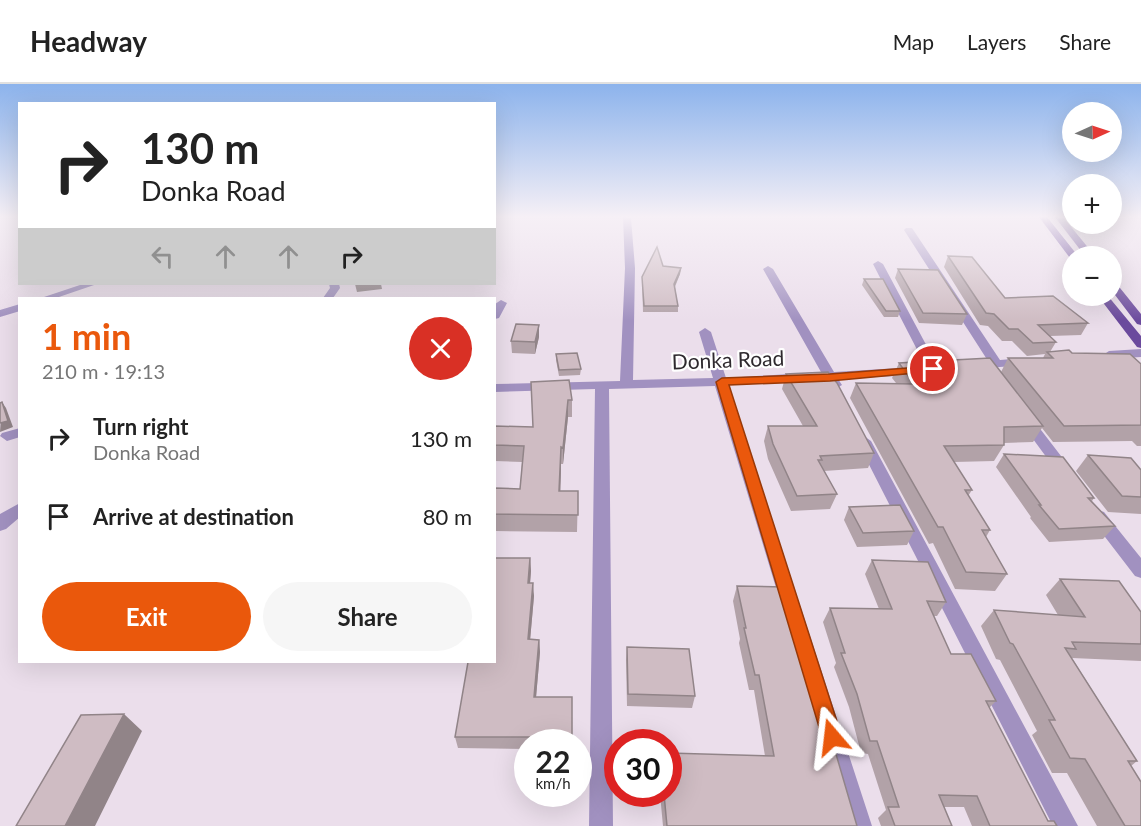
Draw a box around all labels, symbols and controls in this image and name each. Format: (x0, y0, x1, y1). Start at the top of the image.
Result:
text: Headway (30, 24, 147, 58)
text: Map (893, 29, 934, 54)
text: Layers (967, 29, 1026, 54)
text: Share (1059, 29, 1111, 54)
north arrow (1062, 102, 1122, 162)
map controls (1062, 102, 1122, 306)
text: 130 m (141, 123, 259, 173)
icon: right (42, 126, 120, 204)
text: Donka Road (141, 174, 286, 207)
button: + (1062, 174, 1122, 234)
icon: left (146, 240, 179, 273)
icon: ahead (209, 240, 242, 273)
icon: ahead (272, 240, 305, 273)
icon: right (335, 240, 368, 273)
button: − (1062, 246, 1122, 306)
text: 1 min (42, 314, 131, 358)
button: close (409, 317, 472, 380)
pin (907, 343, 958, 394)
street label: Donka Road (671, 345, 785, 373)
icon: arrive (916, 352, 949, 385)
text: 210 m · 19:13 (42, 359, 165, 383)
text: Turn right (93, 413, 188, 440)
icon: right (42, 422, 75, 455)
text: 130 m (410, 425, 472, 452)
text: Donka Road (93, 440, 200, 464)
icon: arrive (42, 500, 75, 533)
text: Arrive at destination (93, 503, 294, 530)
text: 80 m (423, 503, 472, 530)
button: Exit (42, 582, 251, 651)
button: Share (263, 582, 472, 651)
position arrow (800, 705, 864, 769)
speed limit sign: 30 (604, 729, 682, 807)
text: 22 (536, 743, 570, 779)
text: km/h (535, 774, 571, 792)

